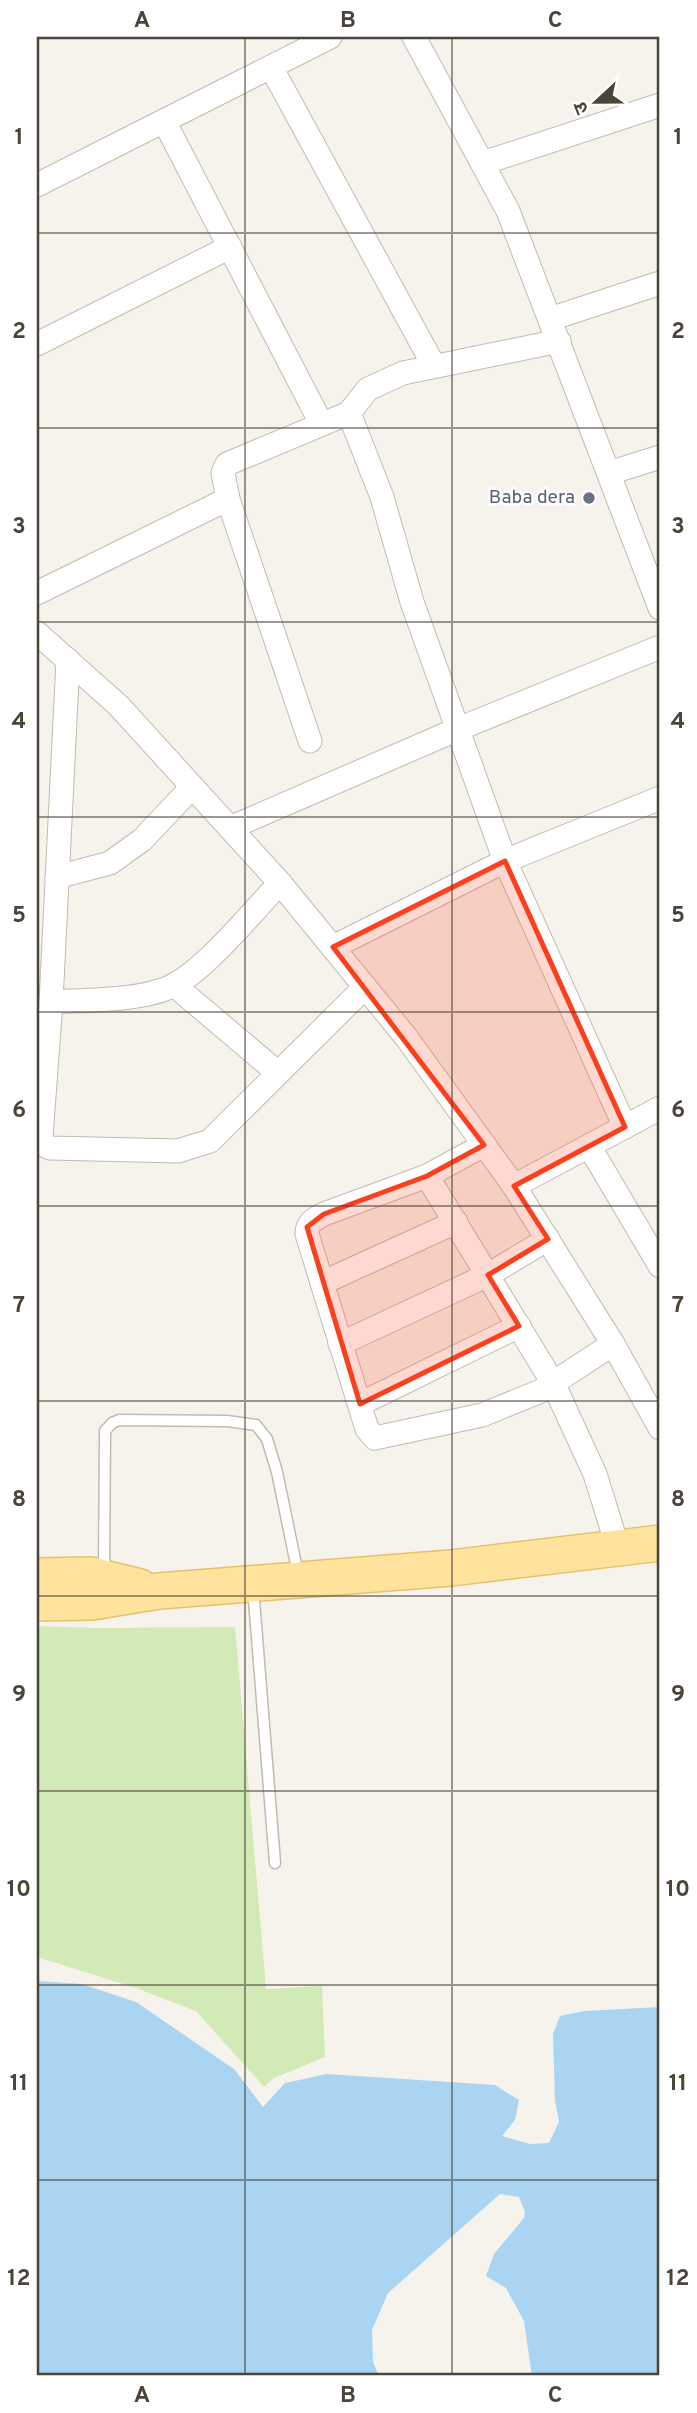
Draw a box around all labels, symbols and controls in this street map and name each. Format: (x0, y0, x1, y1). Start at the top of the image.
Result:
text: A (134, 7, 150, 36)
text: B (340, 7, 356, 36)
text: C (548, 7, 562, 36)
north arrow (560, 66, 630, 136)
text: उ (569, 97, 595, 117)
text: 1 (14, 124, 24, 153)
text: 1 (673, 124, 683, 153)
text: 2 (12, 318, 26, 347)
text: 2 (671, 318, 685, 347)
place label: Baba dera (489, 486, 575, 510)
marker: Baba dera (581, 490, 597, 506)
text: 3 (12, 513, 26, 542)
text: 3 (671, 513, 685, 542)
text: 4 (12, 708, 26, 737)
text: 4 (671, 708, 685, 737)
text: 5 (12, 902, 26, 931)
text: 5 (671, 902, 685, 931)
text: 6 (12, 1097, 26, 1126)
text: 6 (671, 1097, 685, 1126)
text: 7 (13, 1292, 25, 1321)
text: 7 (672, 1292, 684, 1321)
text: 8 (12, 1486, 26, 1515)
text: 8 (671, 1486, 685, 1515)
text: 9 (12, 1681, 26, 1710)
text: 9 (671, 1681, 685, 1710)
text: 10 (7, 1876, 31, 1905)
text: 10 (666, 1876, 690, 1905)
text: 11 (10, 2070, 28, 2099)
text: 11 (669, 2070, 687, 2099)
text: 12 (7, 2265, 31, 2294)
text: 12 (666, 2265, 690, 2294)
text: A (134, 2382, 150, 2411)
text: B (340, 2382, 356, 2411)
text: C (548, 2382, 562, 2411)

